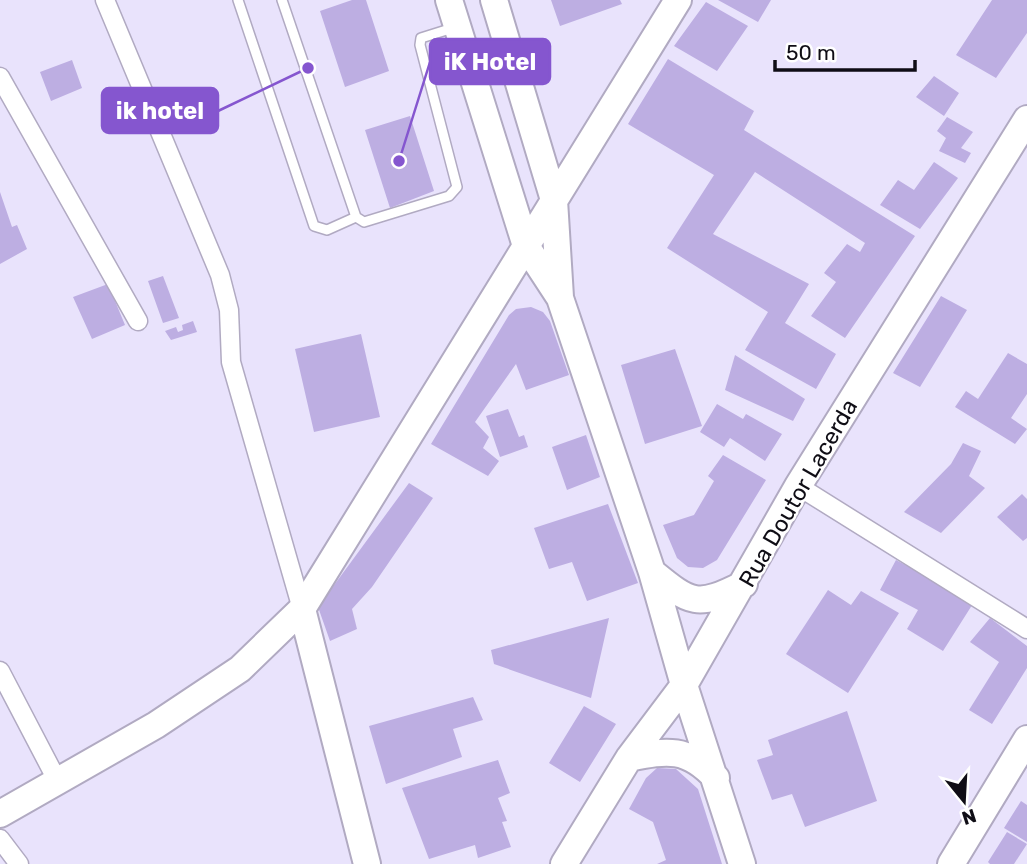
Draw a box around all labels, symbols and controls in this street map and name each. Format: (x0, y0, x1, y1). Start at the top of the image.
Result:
scale bar (775, 28, 915, 72)
callout: iK Hotel (430, 39, 550, 84)
text: 50 m (786, 40, 836, 65)
text: iK Hotel (444, 48, 536, 76)
callout: ik hotel (102, 88, 218, 133)
text: ik hotel (116, 97, 204, 125)
street label: Rua Doutor Lacerda (733, 394, 863, 592)
north arrow (929, 766, 999, 836)
text: N (959, 804, 979, 830)

